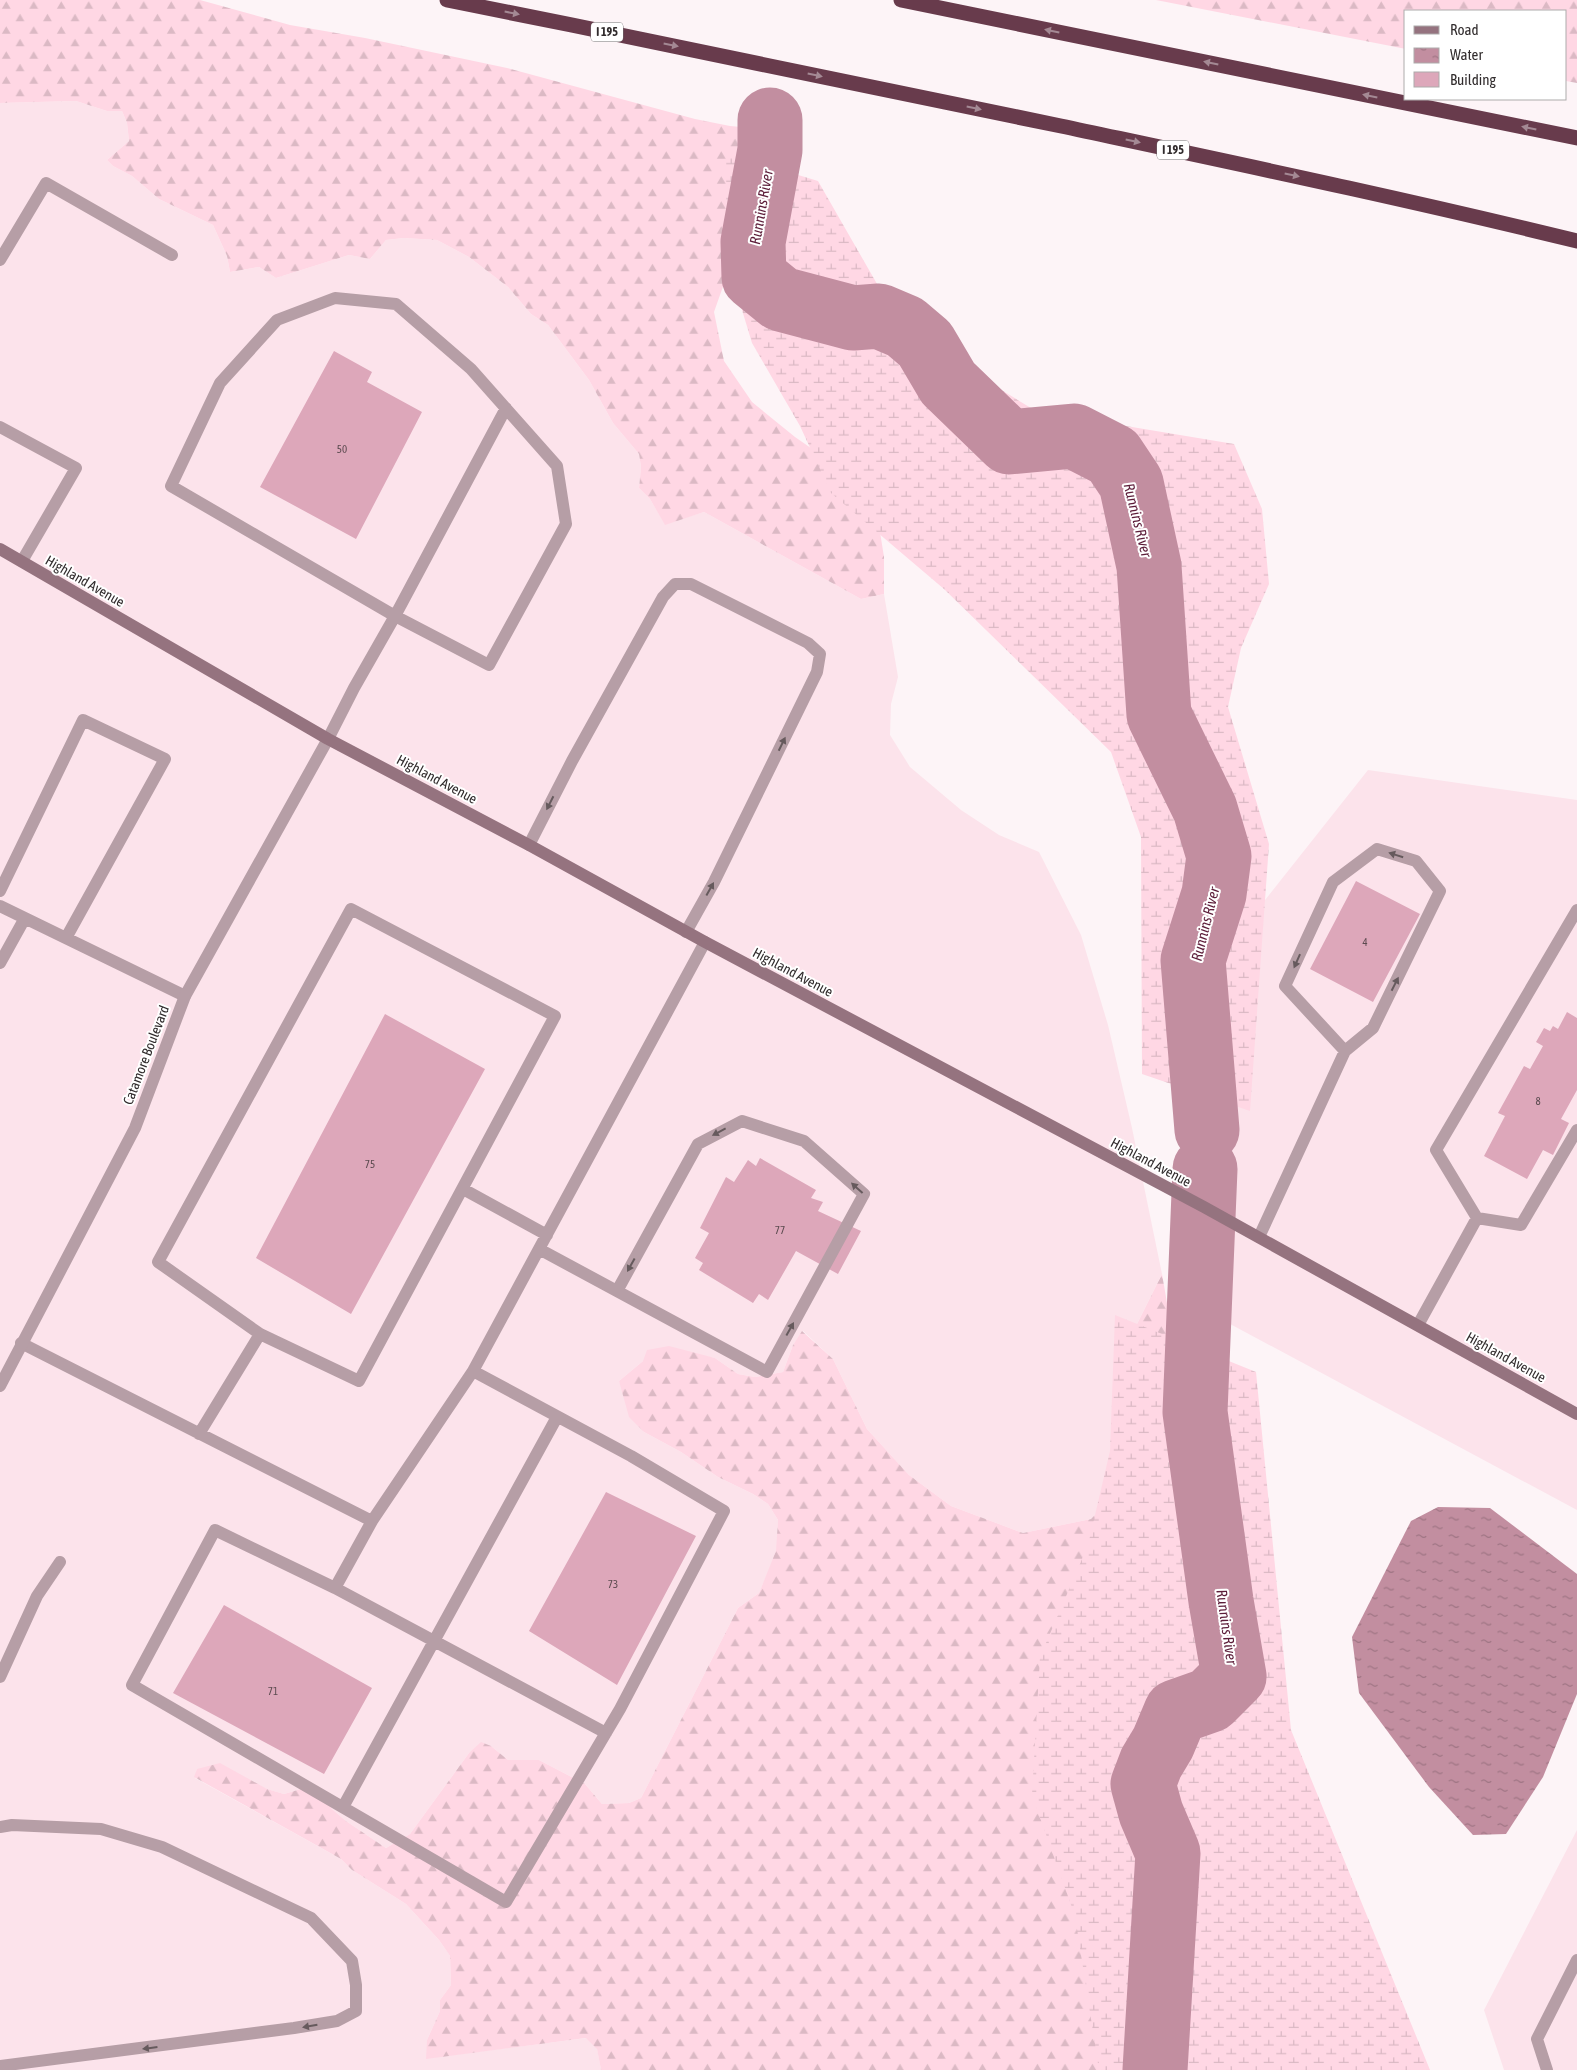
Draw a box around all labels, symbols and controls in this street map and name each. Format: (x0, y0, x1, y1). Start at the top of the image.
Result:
one-way arrow (504, 9, 520, 17)
legend (1404, 10, 1567, 100)
text: Road (1450, 21, 1479, 38)
road number: I 195 (591, 22, 623, 42)
one-way arrow (1043, 26, 1059, 34)
one-way arrow (664, 42, 680, 50)
text: Water (1450, 46, 1483, 63)
one-way arrow (1202, 59, 1218, 67)
one-way arrow (807, 71, 822, 79)
text: Building (1450, 71, 1496, 88)
one-way arrow (1362, 92, 1378, 100)
one-way arrow (966, 104, 981, 112)
one-way arrow (1521, 124, 1537, 132)
one-way arrow (1125, 138, 1141, 146)
road number: I 195 (1157, 140, 1189, 160)
water label: Runnins River (746, 168, 776, 246)
one-way arrow (1284, 171, 1300, 179)
house number: 50 (337, 443, 347, 455)
water label: Runnins River (1121, 481, 1156, 559)
street label: Highland Avenue (43, 552, 127, 610)
one-way arrow (778, 737, 786, 751)
street label: Highland Avenue (394, 751, 480, 807)
one-way arrow (546, 796, 554, 810)
one-way arrow (1389, 851, 1404, 859)
one-way arrow (706, 882, 714, 897)
water label: Runnins River (1188, 885, 1223, 963)
house number: 4 (1362, 936, 1368, 948)
street label: Highland Avenue (750, 944, 836, 1000)
one-way arrow (1293, 954, 1301, 968)
one-way arrow (1391, 977, 1399, 991)
street label: Catamore Boulevard (120, 1003, 172, 1107)
house number: 8 (1535, 1095, 1541, 1107)
one-way arrow (712, 1128, 726, 1137)
street label: Highland Avenue (1108, 1134, 1194, 1190)
house number: 75 (365, 1158, 375, 1170)
one-way arrow (852, 1182, 864, 1194)
house number: 77 (775, 1224, 785, 1236)
one-way arrow (627, 1258, 635, 1272)
one-way arrow (786, 1322, 795, 1336)
street label: Highland Avenue (1463, 1329, 1549, 1385)
house number: 73 (608, 1578, 618, 1590)
water label: Runnins River (1213, 1588, 1241, 1666)
house number: 71 (268, 1685, 278, 1697)
one-way arrow (302, 2022, 318, 2030)
one-way arrow (141, 2044, 157, 2052)

